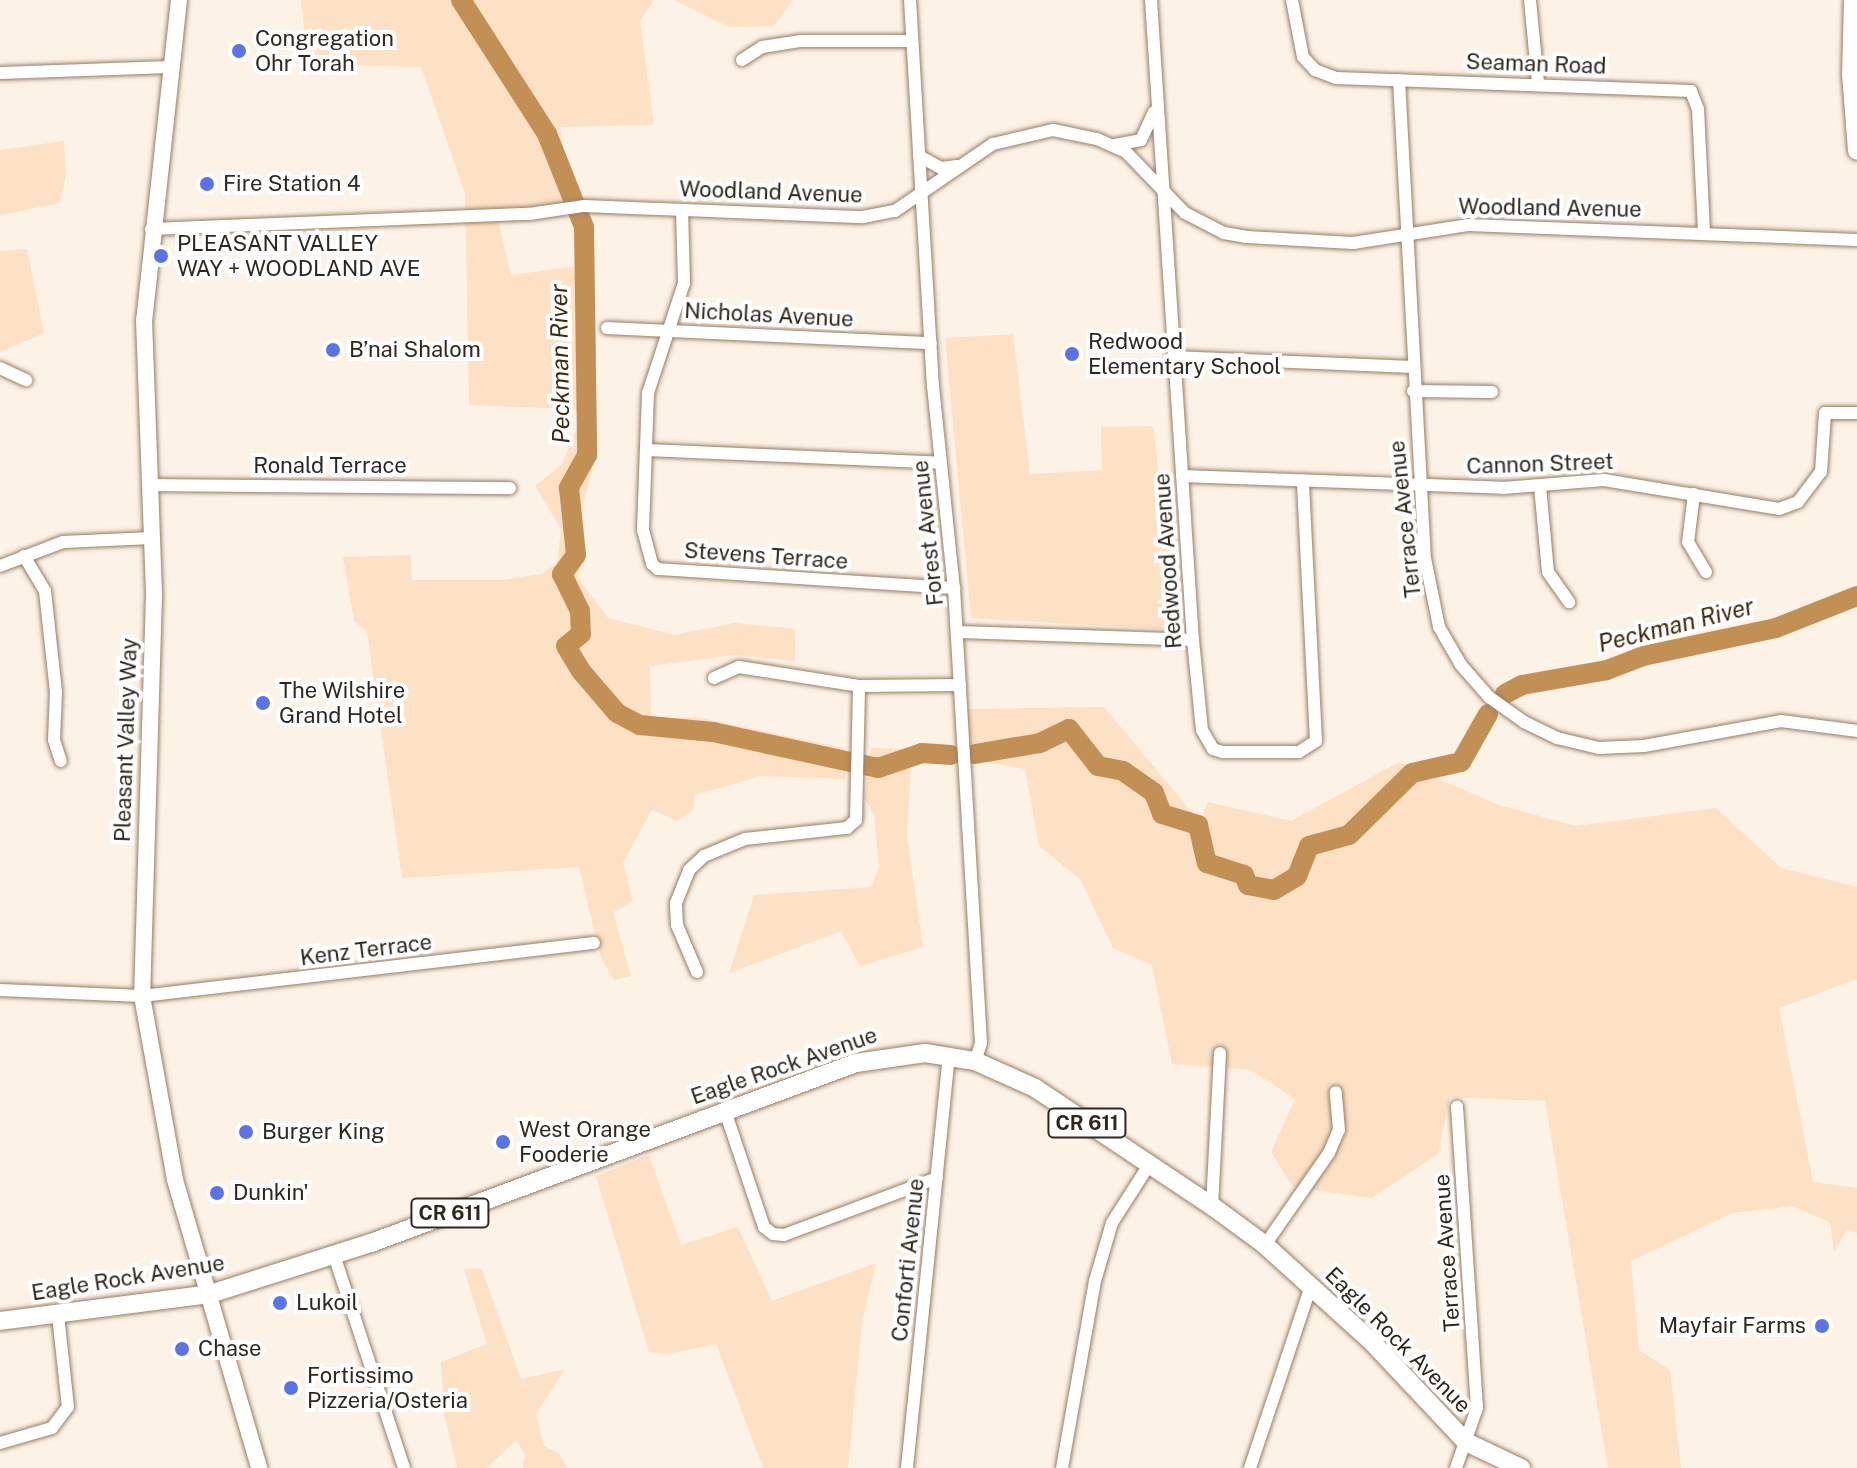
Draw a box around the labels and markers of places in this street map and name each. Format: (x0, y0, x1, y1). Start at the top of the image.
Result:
place label: Congregation Ohr Torah (255, 25, 394, 76)
marker: Congregation Ohr Torah (230, 42, 248, 60)
place label: Fire Station 4 (223, 171, 361, 197)
marker: Fire Station 4 (198, 175, 216, 193)
place label: PLEASANT VALLEY WAY + WOODLAND AVE (177, 230, 421, 282)
marker: PLEASANT VALLEY WAY + WOODLAND AVE (152, 247, 170, 265)
place label: Redwood Elementary School (1088, 328, 1281, 380)
place label: B’nai Shalom (349, 337, 481, 363)
marker: B’nai Shalom (324, 341, 342, 359)
marker: Redwood Elementary School (1063, 345, 1081, 363)
place label: The Wilshire Grand Hotel (279, 677, 406, 728)
marker: The Wilshire Grand Hotel (254, 694, 272, 712)
place label: West Orange Fooderie (519, 1116, 651, 1168)
place label: Burger King (262, 1119, 385, 1145)
marker: Burger King (237, 1123, 255, 1141)
marker: West Orange Fooderie (494, 1133, 512, 1151)
place label: Dunkin' (233, 1180, 309, 1206)
marker: Dunkin' (208, 1184, 226, 1202)
place label: Lukoil (296, 1290, 358, 1316)
marker: Lukoil (271, 1294, 289, 1312)
place label: Mayfair Farms (1659, 1313, 1806, 1339)
marker: Mayfair Farms (1813, 1317, 1831, 1335)
place label: Chase (198, 1336, 261, 1362)
marker: Chase (173, 1340, 191, 1358)
place label: Fortissimo Pizzeria/Osteria (307, 1362, 468, 1414)
marker: Fortissimo Pizzeria/Osteria (282, 1379, 300, 1397)

